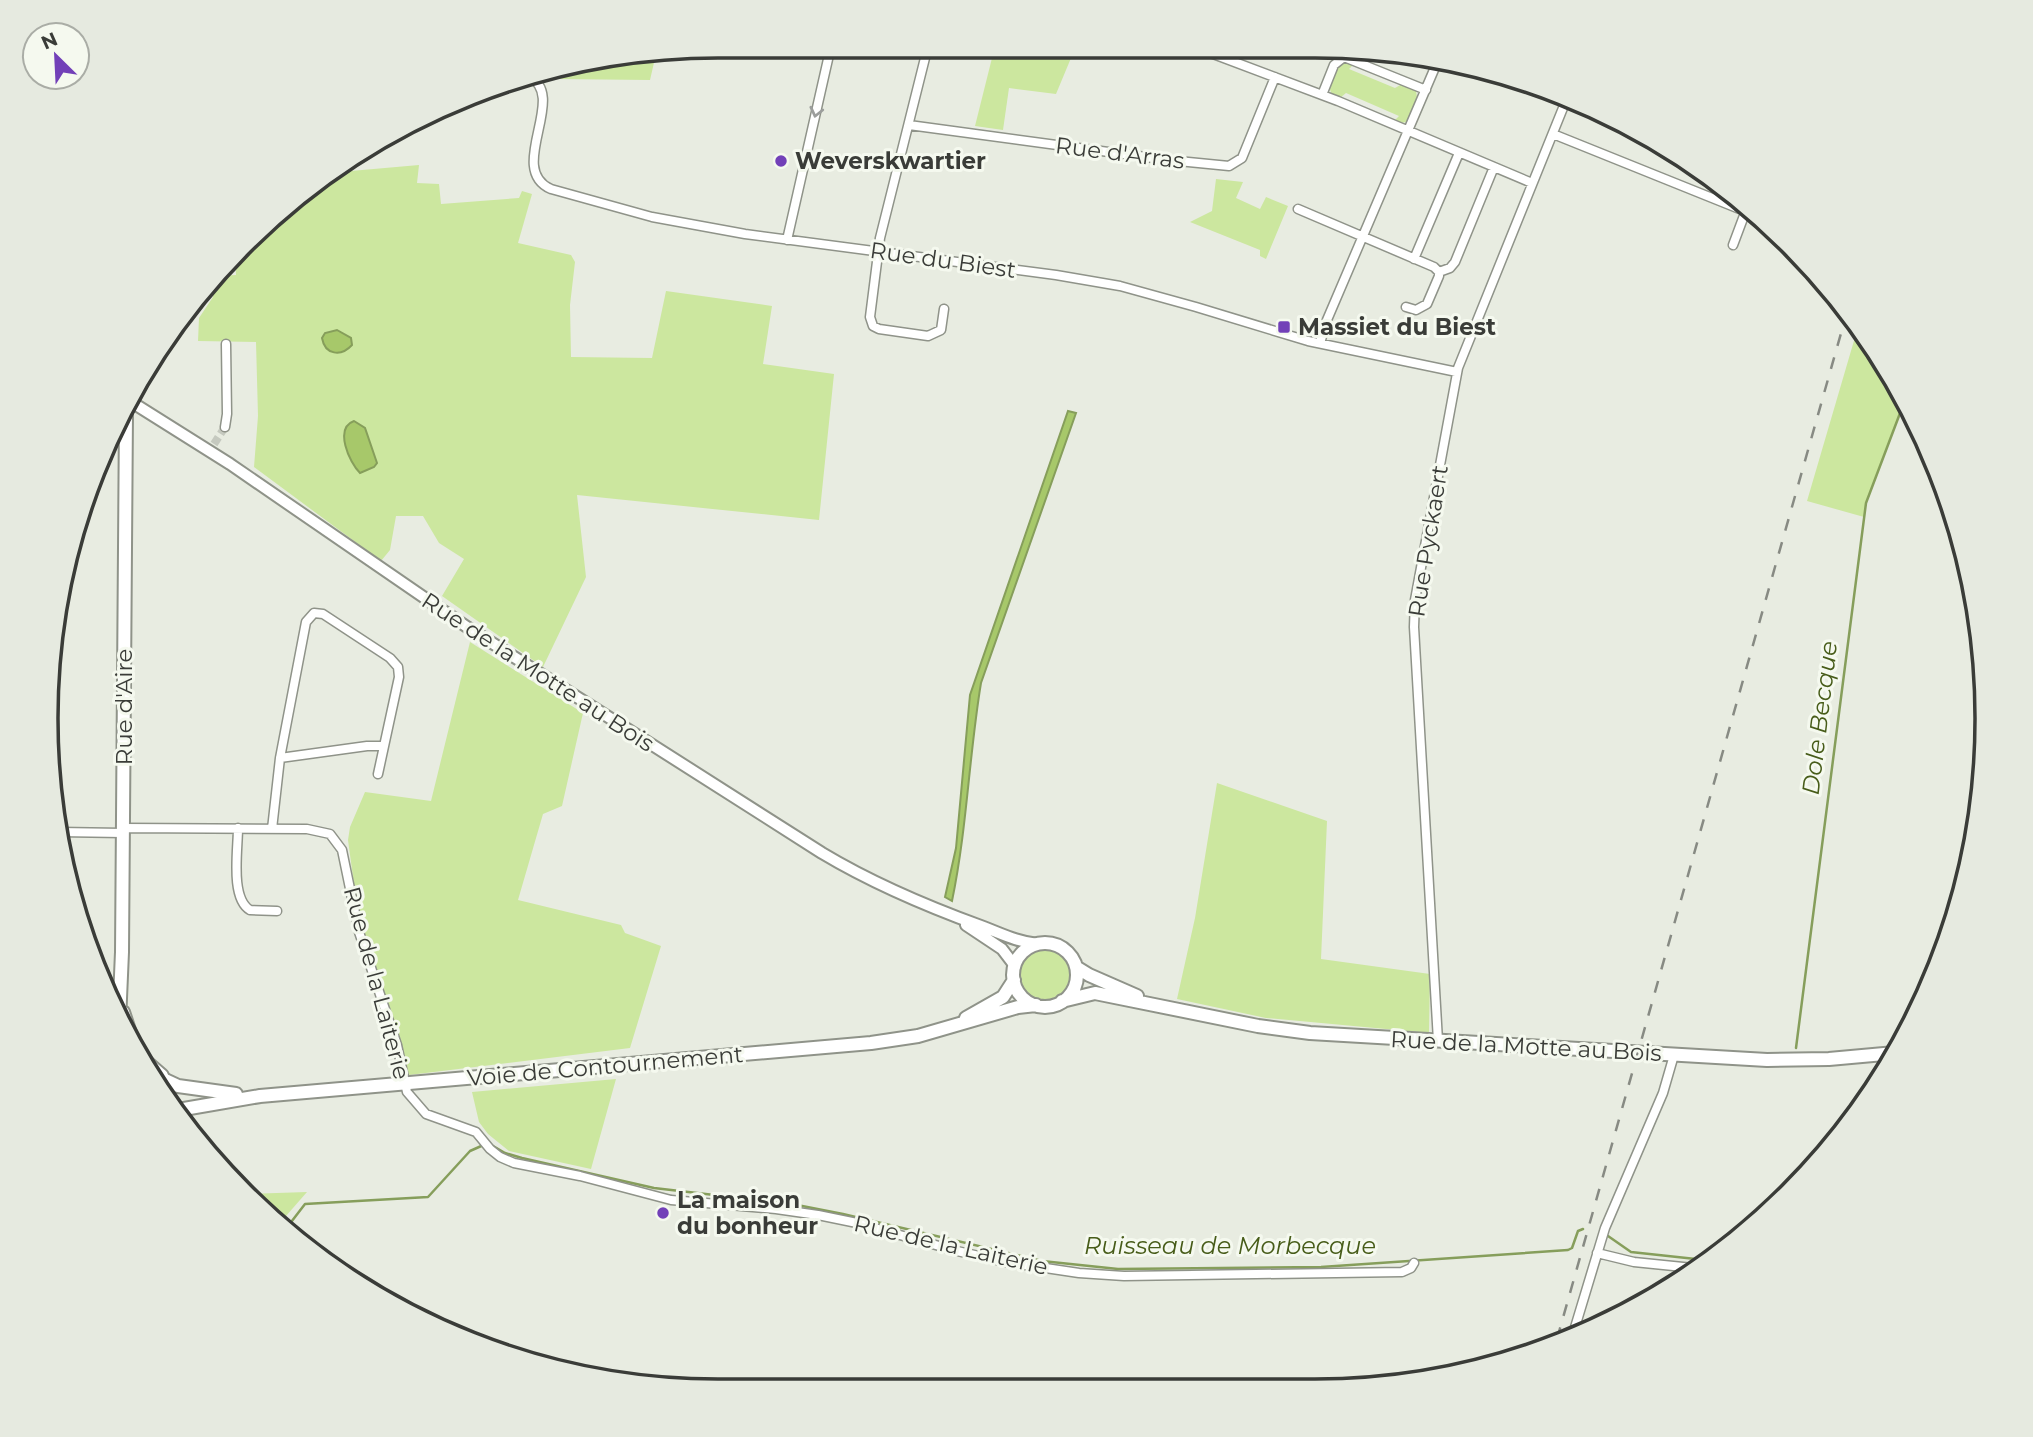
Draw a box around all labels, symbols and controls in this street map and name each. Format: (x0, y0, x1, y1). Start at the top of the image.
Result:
north arrow (21, 21, 91, 91)
text: N (38, 27, 61, 55)
one-way arrow (809, 106, 824, 118)
street label: Rue d'Arras (1054, 131, 1186, 175)
place label: Weverskwartier (795, 147, 986, 175)
marker: Weverskwartier (773, 153, 789, 169)
street label: Rue du Biest (868, 236, 1018, 284)
place label: Massiet du Biest (1298, 313, 1496, 341)
marker: Massiet du Biest (1276, 319, 1292, 335)
street label: Rue Pyckaert (1402, 463, 1454, 619)
street label: Rue de la Motte au Bois (416, 586, 660, 758)
water label: Dole Becque (1796, 639, 1843, 797)
street label: Rue d'Aire (110, 649, 138, 765)
street label: Rue de la Laiterie (338, 884, 416, 1082)
street label: Rue de la Motte au Bois (1390, 1025, 1662, 1067)
street label: Voie de Contournement (466, 1040, 744, 1092)
place label: La maison du bonheur (677, 1186, 818, 1240)
marker: La maison du bonheur (655, 1205, 671, 1221)
street label: Rue de la Laiterie (851, 1209, 1051, 1281)
water label: Ruisseau de Morbecque (1084, 1231, 1376, 1260)

